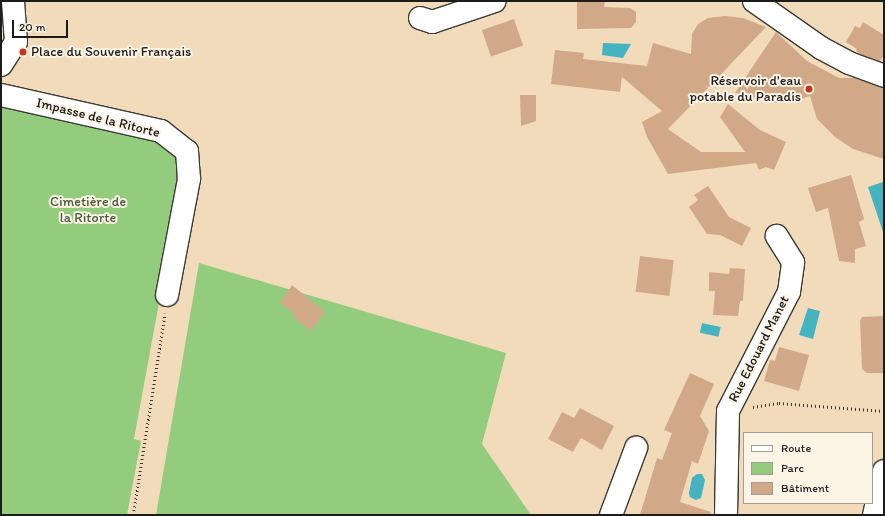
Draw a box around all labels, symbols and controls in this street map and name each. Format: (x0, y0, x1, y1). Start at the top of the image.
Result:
scale bar (14, 12, 70, 38)
text: 20 m (19, 20, 46, 34)
place label: Place du Souvenir Français (31, 44, 191, 60)
marker: Place du Souvenir Français (18, 47, 28, 57)
place label: Réservoir d'eau potable du Paradis (690, 73, 801, 106)
marker: Réservoir d'eau potable du Paradis (804, 84, 814, 94)
street label: Impasse de la Ritorte (34, 94, 162, 142)
park label: Cimetière de la Ritorte (50, 194, 126, 226)
street label: Rue Edouard Manet (725, 293, 793, 405)
legend (743, 432, 873, 504)
text: Route (781, 441, 811, 455)
text: Parc (781, 461, 804, 475)
text: Bâtiment (781, 481, 829, 495)

